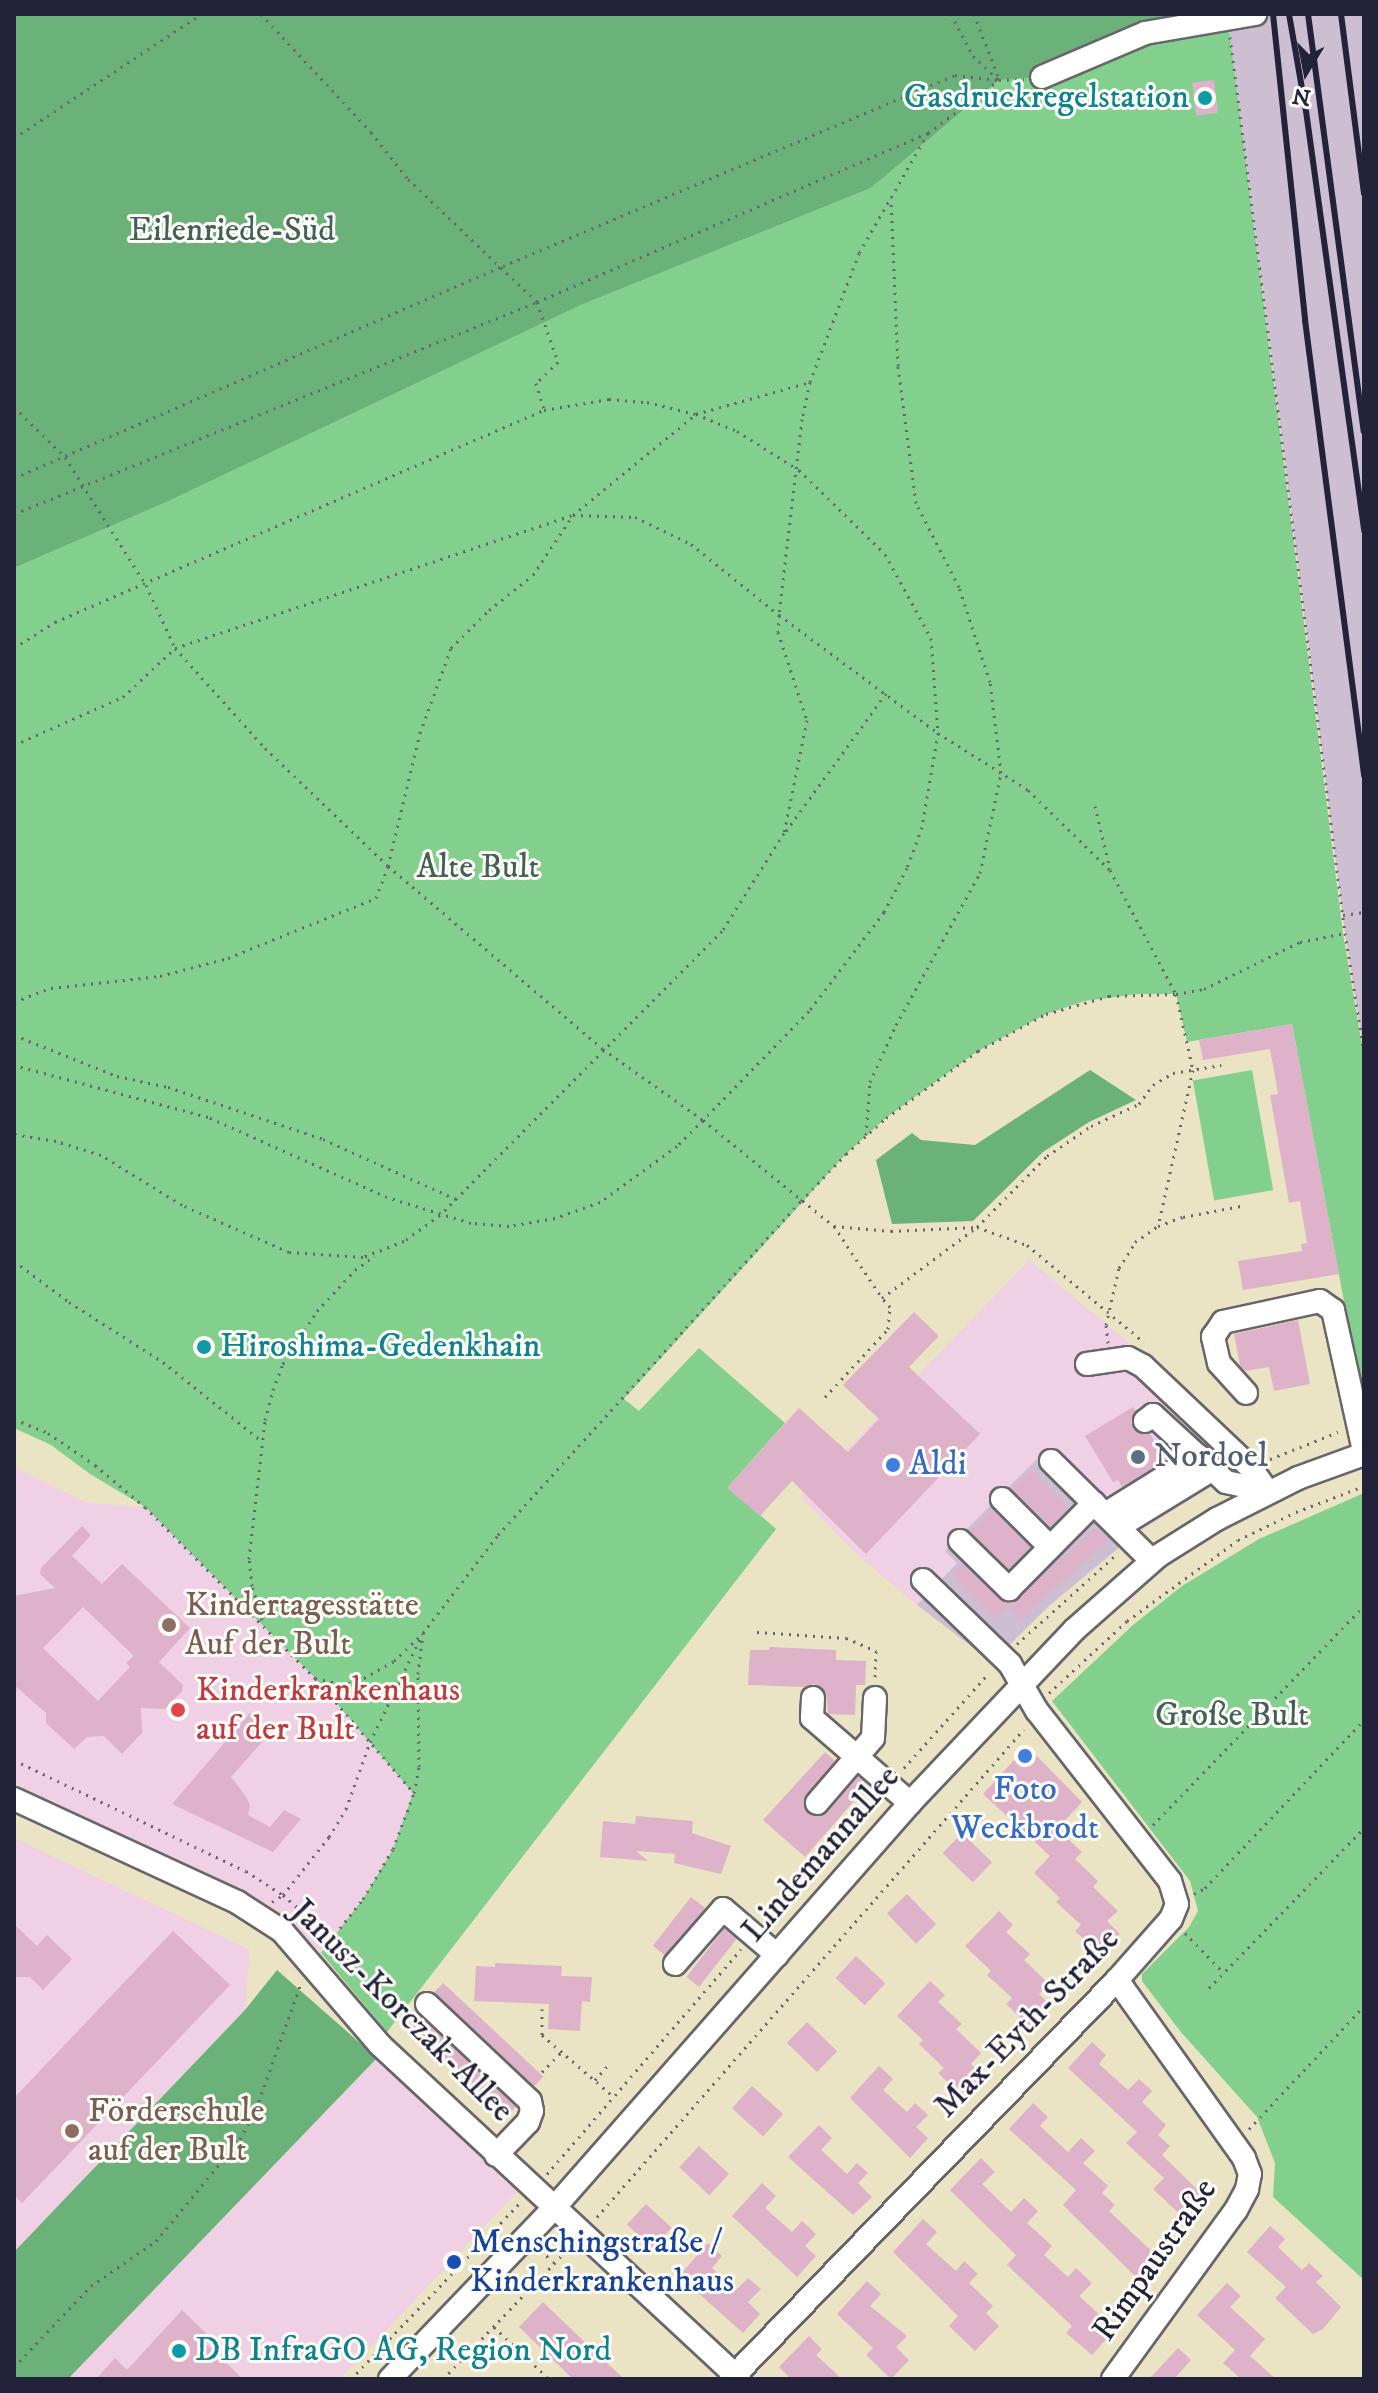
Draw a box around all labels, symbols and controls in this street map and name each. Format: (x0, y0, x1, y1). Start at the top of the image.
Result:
north arrow (1266, 32, 1346, 112)
place label: Gasdruckregelstation (904, 78, 1189, 118)
text: N (1291, 81, 1313, 111)
marker: Gasdruckregelstation (1196, 89, 1214, 107)
park label: Eilenriede-Süd (129, 211, 335, 251)
park label: Alte Bult (417, 848, 539, 888)
place label: Hiroshima-Gedenkhain (220, 1327, 541, 1367)
marker: Hiroshima-Gedenkhain (195, 1338, 213, 1356)
place label: Nordoel (1154, 1437, 1268, 1477)
place label: Aldi (909, 1445, 967, 1485)
marker: Nordoel (1129, 1448, 1147, 1466)
marker: Aldi (884, 1456, 902, 1474)
place label: Kindertagesstätte Auf der Bult (185, 1585, 419, 1664)
marker: Kindertagesstätte Auf der Bult (160, 1616, 178, 1634)
place label: Kinderkrankenhaus auf der Bult (196, 1670, 460, 1750)
park label: Große Bult (1155, 1696, 1309, 1736)
marker: Kinderkrankenhaus auf der Bult (167, 1699, 189, 1721)
marker: Foto Weckbrodt (1016, 1747, 1034, 1765)
street label: Lindemannallee (733, 1757, 909, 1951)
place label: Foto Weckbrodt (951, 1769, 1099, 1848)
street label: Janusz-Korczak-Allee (282, 1891, 522, 2131)
street label: Max-Eyth-Straße (926, 1919, 1128, 2127)
place label: Förderschule auf der Bult (88, 2091, 265, 2170)
marker: Förderschule auf der Bult (63, 2122, 81, 2140)
street label: Rimpaustraße (1084, 2171, 1226, 2349)
place label: Menschingstraße / Kinderkrankenhaus (470, 2222, 734, 2302)
marker: Menschingstraße / Kinderkrankenhaus (445, 2253, 463, 2271)
place label: DB InfraGO AG, Region Nord (195, 2331, 611, 2371)
marker: DB InfraGO AG, Region Nord (170, 2342, 188, 2360)

